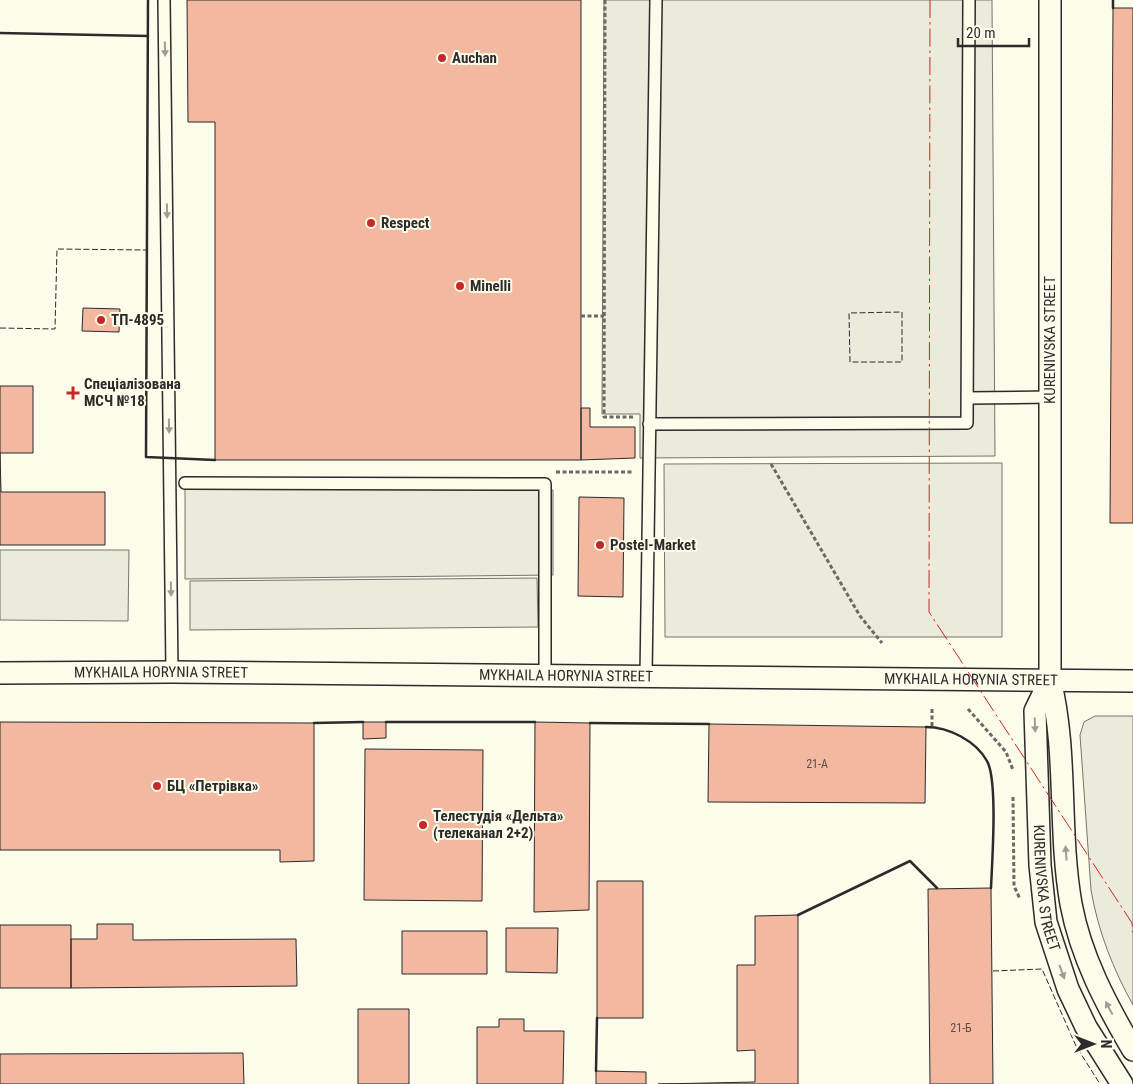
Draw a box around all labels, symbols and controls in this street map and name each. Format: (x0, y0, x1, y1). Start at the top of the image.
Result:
scale bar (958, 15, 1029, 47)
text: 20 m (966, 24, 996, 42)
one-way arrow (161, 41, 169, 57)
place label: Auchan (452, 49, 497, 67)
marker: Auchan (436, 52, 448, 64)
one-way arrow (163, 203, 171, 219)
place label: Respect (381, 214, 430, 232)
marker: Respect (365, 217, 377, 229)
street label: KURENIVSKA STREET (1041, 276, 1059, 404)
place label: Minelli (470, 277, 511, 295)
marker: Minelli (454, 280, 466, 292)
place label: ТП-4895 (111, 311, 164, 329)
marker: ТП-4895 (95, 314, 107, 326)
place label: Спеціалізована МСЧ №18 (84, 375, 181, 410)
marker: Спеціалізована МСЧ №18 (66, 386, 80, 400)
one-way arrow (165, 418, 173, 434)
place label: Postel-Market (610, 536, 696, 554)
marker: Postel-Market (594, 539, 606, 551)
one-way arrow (167, 581, 175, 597)
street label: MYKHAILA HORYNIA STREET (74, 663, 248, 682)
street label: MYKHAILA HORYNIA STREET (479, 666, 653, 686)
street label: MYKHAILA HORYNIA STREET (884, 670, 1058, 689)
one-way arrow (1031, 717, 1039, 733)
house number: 21-А (806, 757, 828, 771)
place label: БЦ «Петрівка» (167, 777, 259, 795)
marker: БЦ «Петрівка» (151, 780, 163, 792)
place label: Телестудія «Дельта» (телеканал 2+2) (433, 807, 564, 842)
marker: Телестудія «Дельта» (телеканал 2+2) (417, 819, 429, 831)
street label: KURENIVSKA STREET (1030, 824, 1064, 954)
one-way arrow (1061, 845, 1069, 861)
one-way arrow (1059, 965, 1066, 980)
one-way arrow (1105, 1001, 1113, 1016)
north arrow (1068, 1019, 1118, 1069)
house number: 21-Б (950, 1021, 972, 1035)
text: N (1098, 1040, 1114, 1048)

